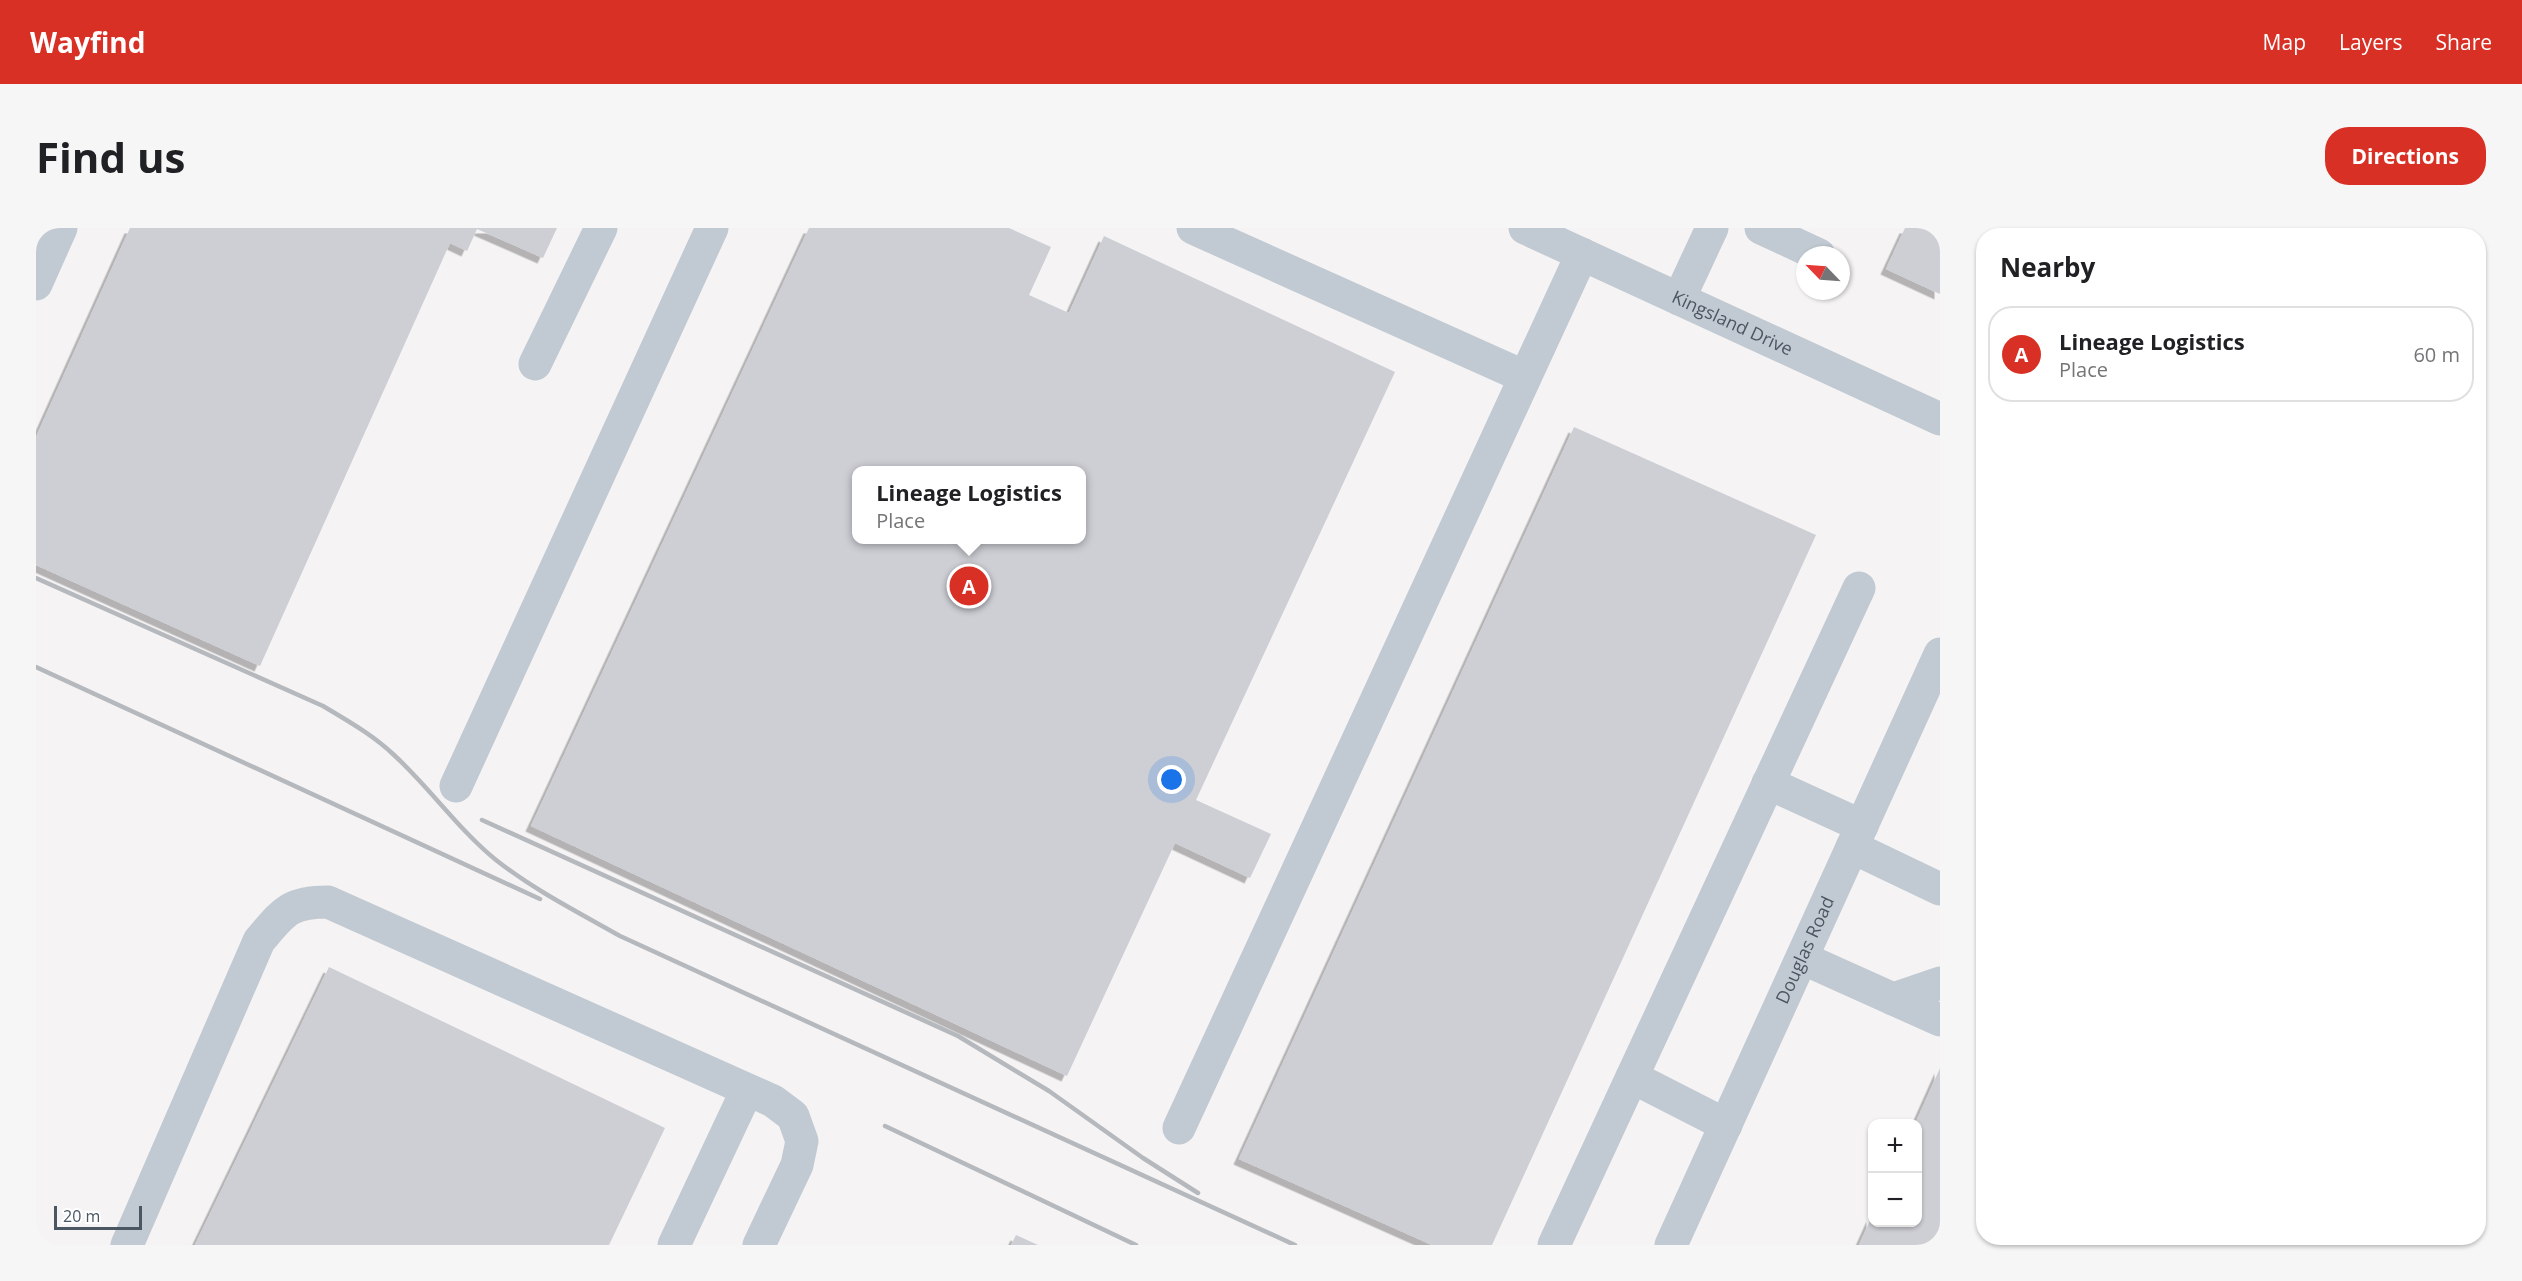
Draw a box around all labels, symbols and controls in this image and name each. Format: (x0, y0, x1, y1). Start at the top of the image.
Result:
text: Wayfind (30, 23, 145, 61)
text: Map (2263, 28, 2306, 56)
text: Layers (2339, 28, 2403, 56)
text: Share (2436, 28, 2492, 56)
button: Directions (2325, 127, 2486, 185)
text: Find us (36, 128, 185, 185)
north arrow (1796, 246, 1850, 300)
text: Nearby (2000, 249, 2095, 285)
street label: Kingsland Drive (1668, 284, 1797, 361)
text: Lineage Logistics (2059, 326, 2245, 356)
text: A (2015, 341, 2028, 368)
text: 60 m (2413, 341, 2460, 368)
text: Place (2059, 356, 2108, 383)
popup (852, 466, 1086, 544)
text: Lineage Logistics (876, 477, 1062, 507)
text: Place (876, 507, 925, 534)
pin: A (950, 564, 988, 608)
your location (1157, 765, 1186, 794)
street label: Douglas Road (1769, 892, 1839, 1007)
map controls (1868, 1119, 1922, 1227)
button: + (1868, 1119, 1922, 1173)
button: − (1868, 1173, 1922, 1227)
scale bar (54, 1203, 142, 1230)
text: 20 m (63, 1205, 100, 1227)

